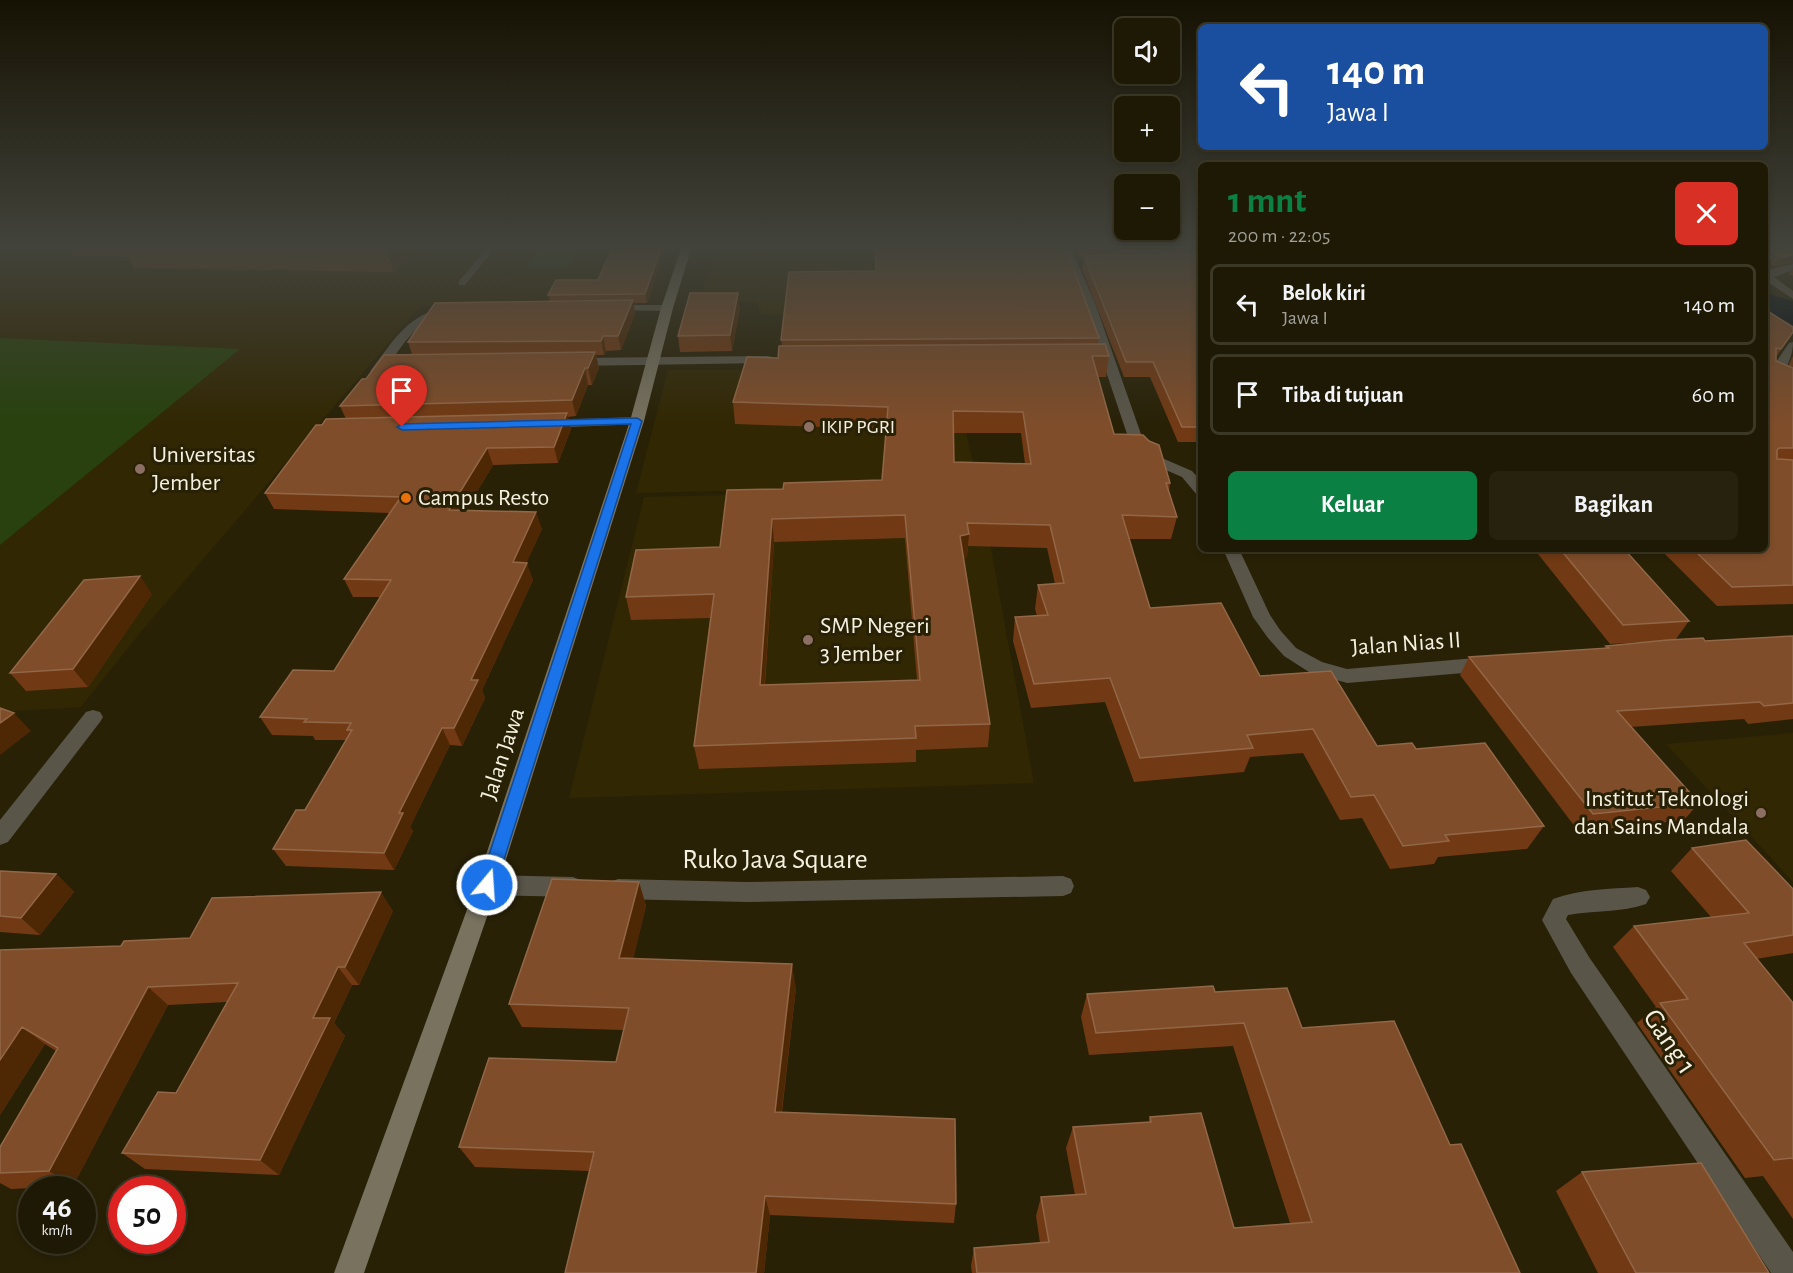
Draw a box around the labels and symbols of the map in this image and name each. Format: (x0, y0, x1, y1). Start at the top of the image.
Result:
pin (376, 365, 427, 427)
place label: IKIP PGRI (821, 417, 895, 437)
marker: IKIP PGRI (802, 420, 816, 434)
place label: Universitas Jember (152, 443, 256, 495)
marker: Universitas Jember (133, 462, 147, 476)
place label: Campus Resto (418, 486, 549, 510)
marker: Campus Resto (399, 491, 413, 505)
place label: SMP Negeri 3 Jember (820, 614, 930, 666)
street label: Jalan Nias II (1350, 628, 1462, 660)
marker: SMP Negeri 3 Jember (801, 633, 815, 647)
street label: Jalan Jawa (477, 705, 529, 803)
place label: Institut Teknologi dan Sains Mandala (1574, 787, 1749, 839)
marker: Institut Teknologi dan Sains Mandala (1754, 806, 1768, 820)
street label: Ruko Java Square (682, 846, 868, 874)
position arrow (455, 853, 519, 917)
street label: Gang 1 (1637, 1005, 1701, 1079)
speed limit sign: 50 (108, 1176, 186, 1254)

